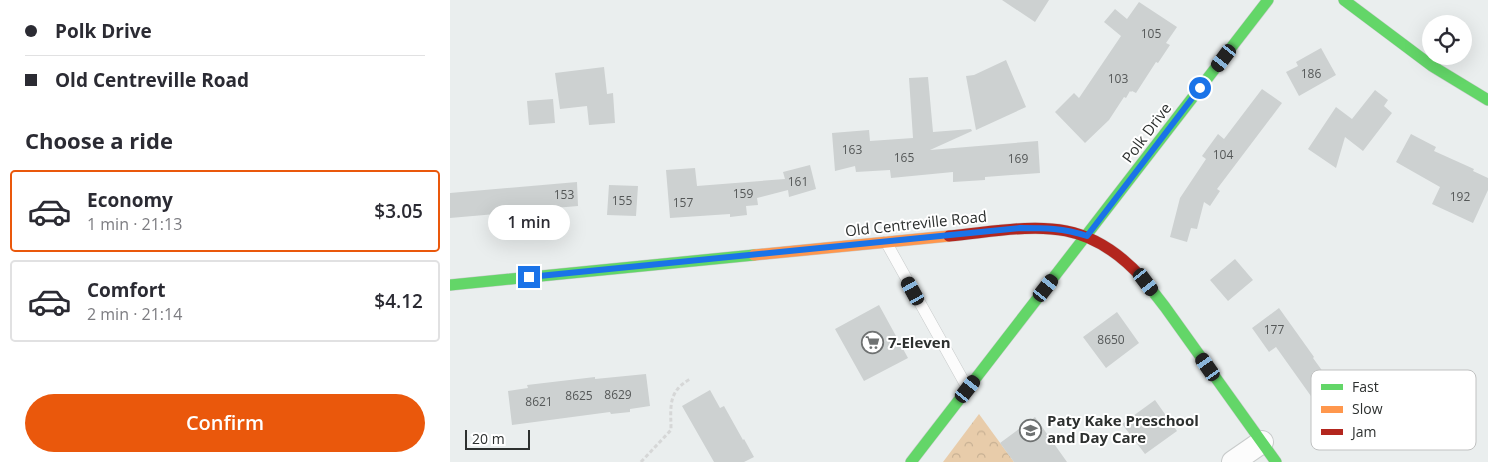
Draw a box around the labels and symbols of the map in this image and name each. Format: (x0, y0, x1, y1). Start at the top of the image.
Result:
house number: 105 (1141, 25, 1161, 42)
car (1208, 42, 1239, 74)
house number: 186 (1301, 65, 1321, 82)
house number: 103 (1108, 70, 1128, 87)
route start (1189, 77, 1211, 99)
street label: Polk Drive (1117, 98, 1175, 166)
house number: 163 (842, 141, 862, 158)
house number: 104 (1213, 146, 1233, 163)
house number: 165 (894, 149, 914, 166)
house number: 169 (1008, 150, 1028, 167)
house number: 161 (788, 173, 808, 190)
house number: 159 (733, 185, 753, 202)
house number: 153 (554, 186, 574, 203)
house number: 192 (1450, 188, 1470, 205)
house number: 155 (612, 192, 632, 209)
house number: 157 (673, 194, 693, 211)
callout: 1 min (488, 204, 570, 240)
street label: Old Centreville Road (844, 206, 988, 240)
route end (518, 266, 540, 288)
car (1130, 266, 1161, 298)
car (1030, 272, 1061, 304)
car (899, 274, 926, 308)
house number: 177 (1264, 321, 1284, 338)
supermarket icon: 7-Eleven (860, 331, 884, 355)
house number: 8650 (1097, 331, 1125, 348)
place label: 7-Eleven (888, 332, 951, 352)
car (1193, 350, 1222, 384)
legend (1311, 370, 1476, 450)
car (952, 373, 983, 405)
text: Fast (1352, 377, 1379, 396)
house number: 8629 (604, 386, 632, 403)
house number: 8625 (565, 387, 593, 404)
house number: 8621 (525, 393, 553, 410)
text: Slow (1352, 399, 1383, 418)
place label: Paty Kake Preschool and Day Care (1047, 410, 1199, 447)
school or university icon: Paty Kake Preschool and Day Care (1019, 418, 1043, 442)
text: Jam (1350, 422, 1377, 441)
scale bar (465, 427, 530, 450)

